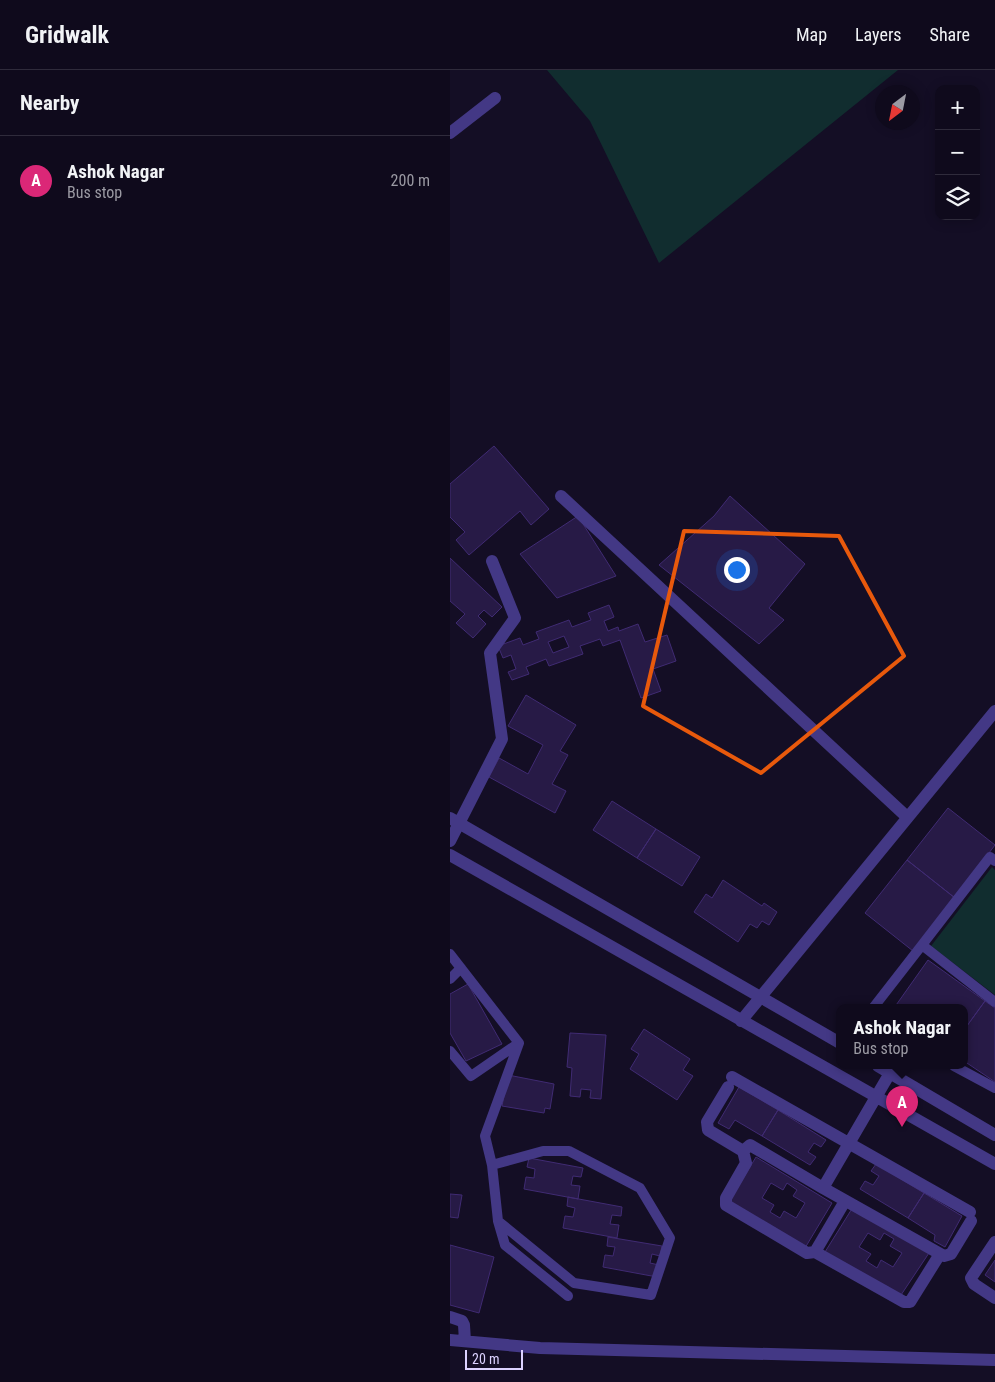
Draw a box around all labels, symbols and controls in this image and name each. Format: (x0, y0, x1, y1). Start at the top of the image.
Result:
text: Gridwalk (25, 21, 109, 49)
text: Map (796, 24, 827, 45)
text: Layers (855, 24, 902, 45)
text: Share (930, 24, 970, 45)
north arrow (875, 85, 920, 130)
map controls (935, 85, 980, 220)
button: + (935, 85, 980, 130)
text: Nearby (20, 91, 79, 115)
button: − (935, 130, 980, 175)
text: Ashok Nagar (67, 160, 165, 183)
text: A (31, 171, 41, 190)
text: 200 m (391, 171, 430, 190)
button: layers (935, 175, 980, 220)
text: Bus stop (67, 183, 122, 202)
your location (724, 557, 750, 583)
popup (836, 1004, 968, 1069)
text: Ashok Nagar (853, 1016, 951, 1039)
text: Bus stop (853, 1039, 908, 1058)
pin: A (886, 1086, 918, 1127)
scale bar (465, 1347, 522, 1370)
text: 20 m (472, 1351, 500, 1367)

